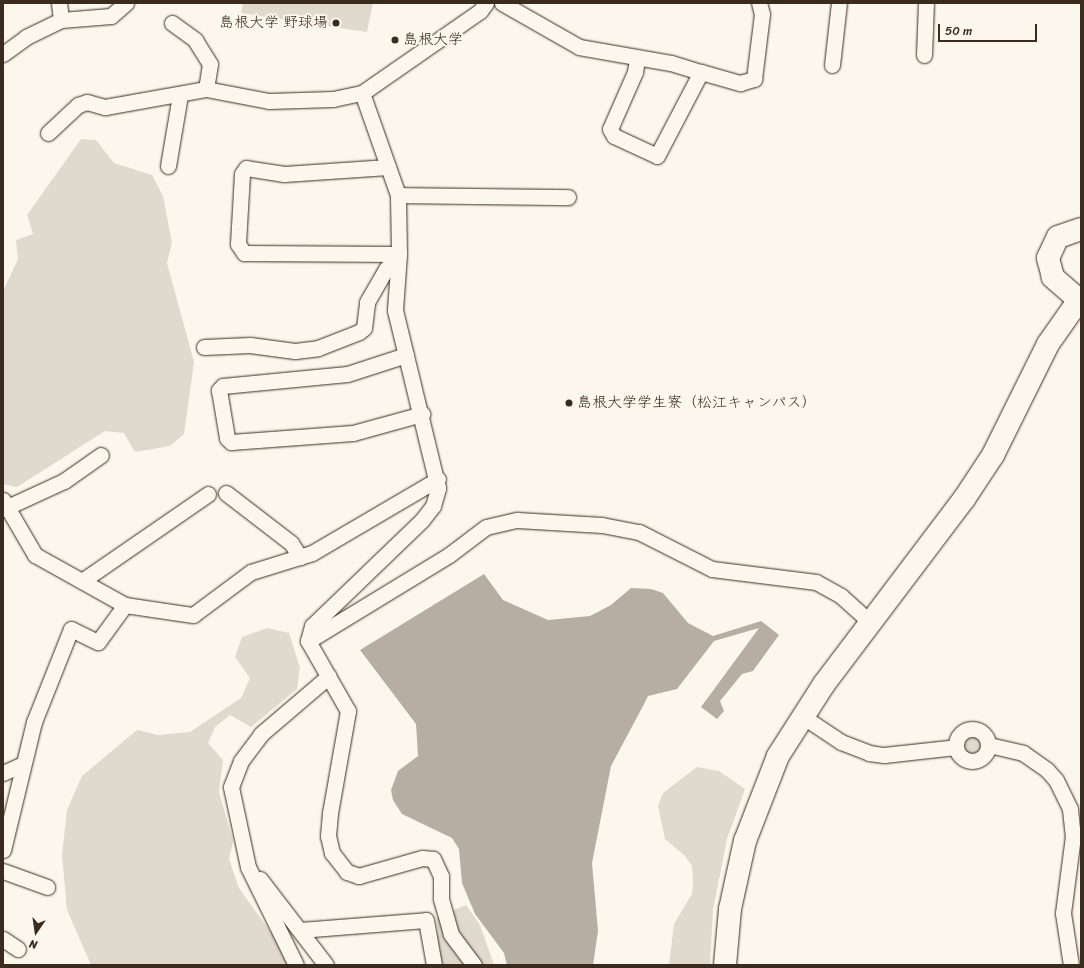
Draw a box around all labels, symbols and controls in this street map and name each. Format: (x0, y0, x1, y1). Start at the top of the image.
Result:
place label: 島根大学 野球場 (219, 14, 328, 32)
scale bar (940, 16, 1039, 42)
marker: 島根大学 野球場 (331, 18, 341, 28)
text: 50 m (945, 20, 972, 42)
place label: 島根大学 (403, 31, 463, 49)
marker: 島根大学 (390, 35, 400, 45)
place label: 島根大学学生寮（松江キャンパス） (577, 394, 817, 412)
marker: 島根大学学生寮（松江キャンパス） (564, 398, 574, 408)
north arrow (16, 912, 56, 952)
text: N (27, 934, 39, 954)

